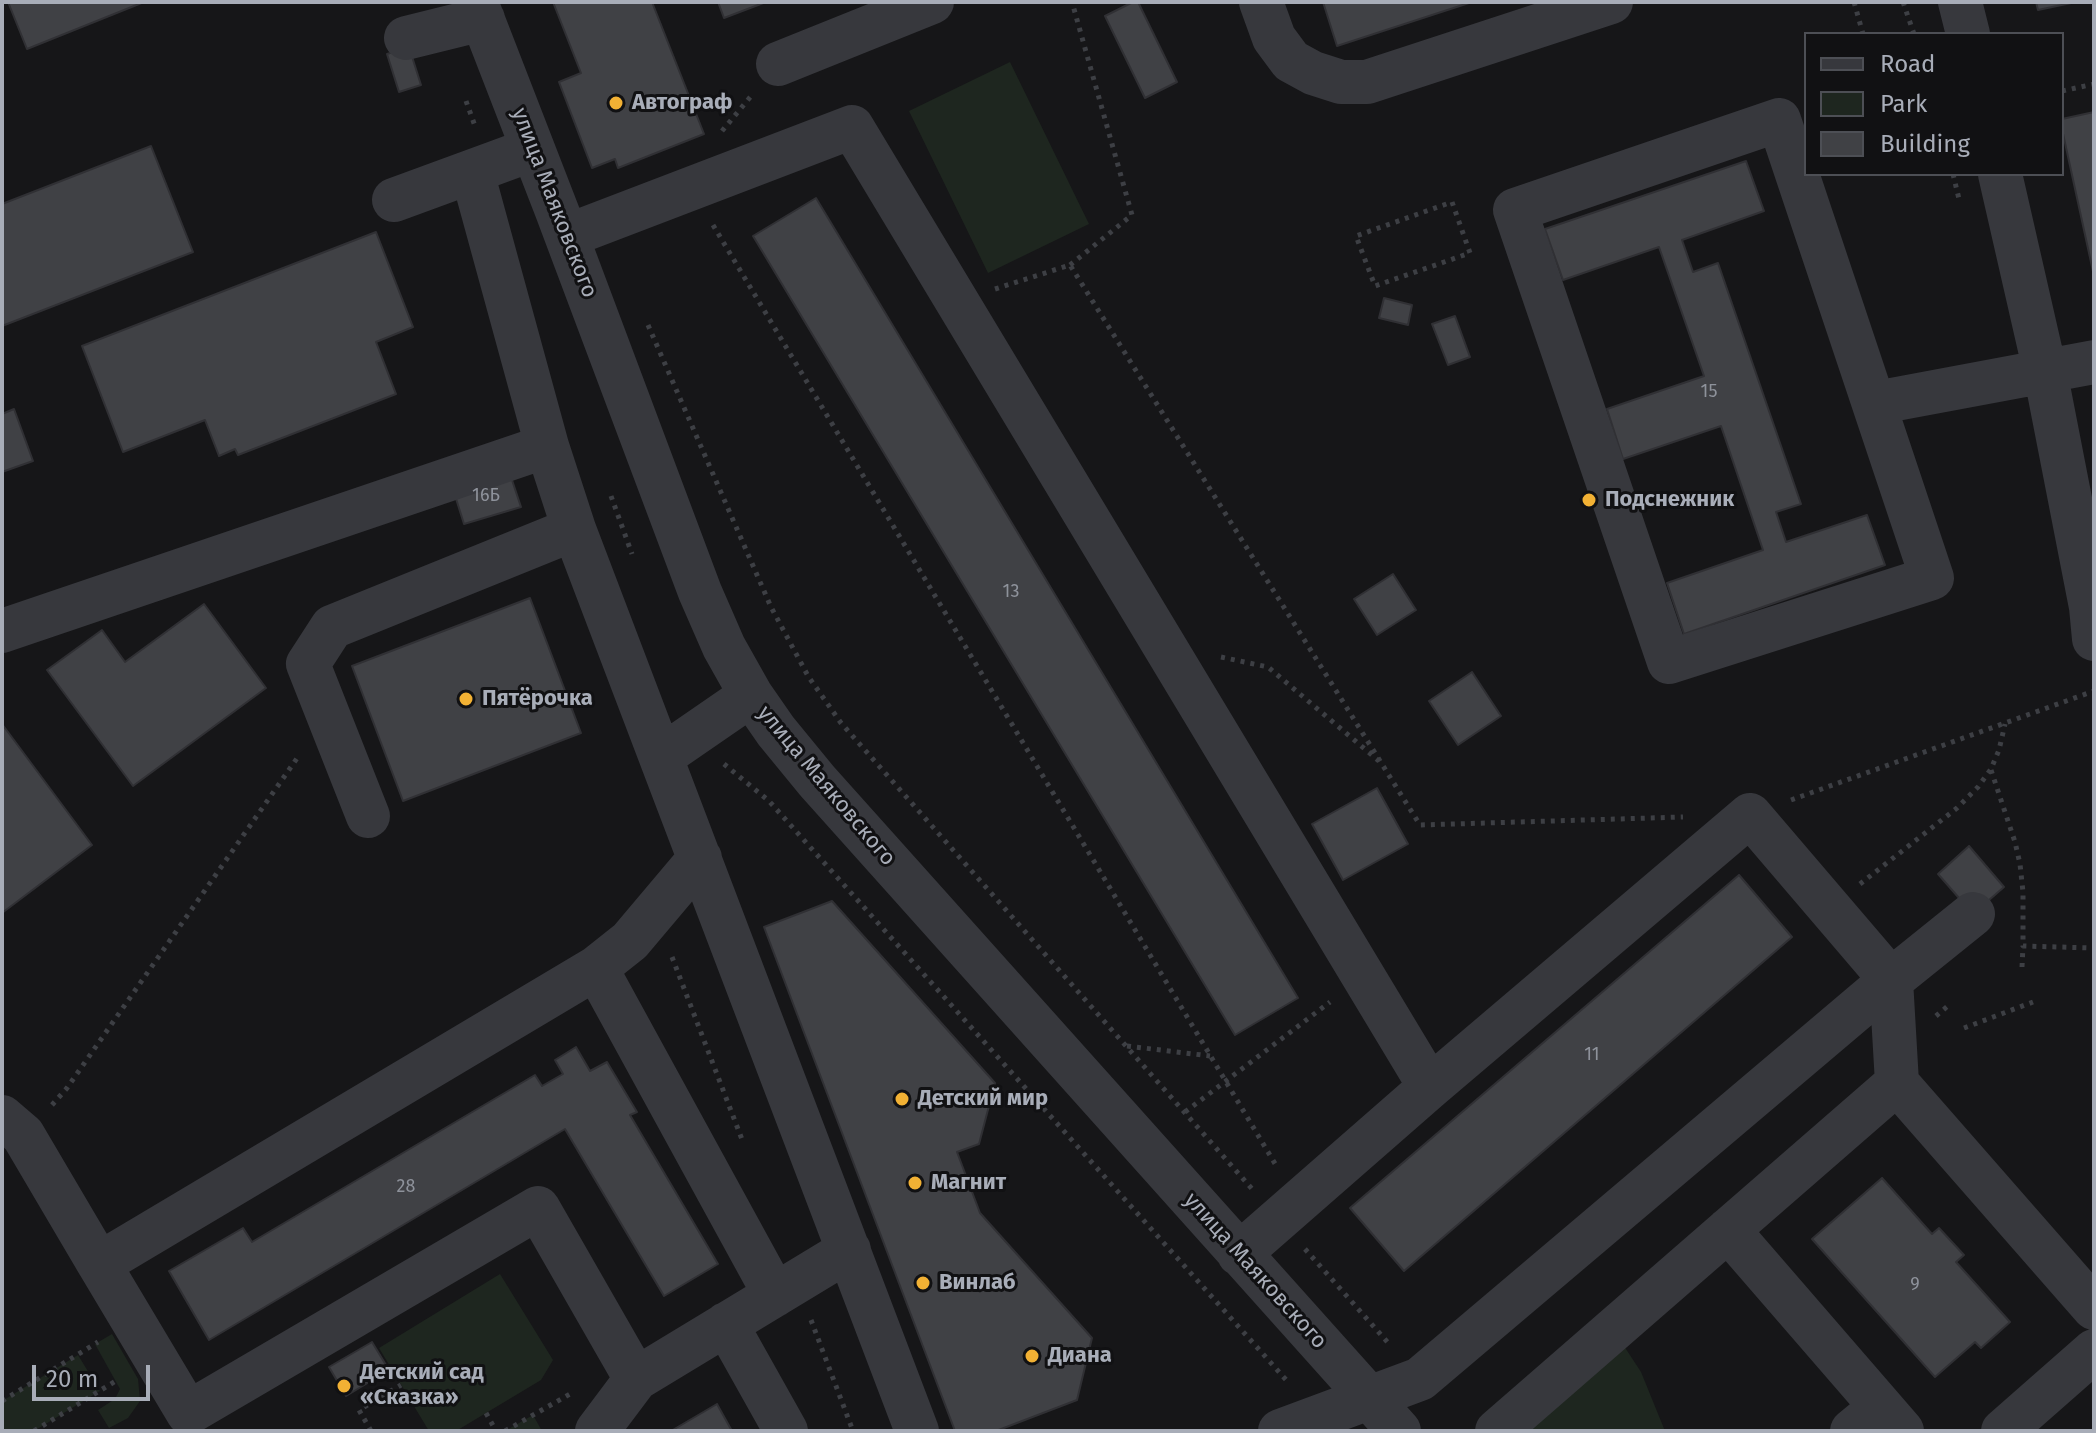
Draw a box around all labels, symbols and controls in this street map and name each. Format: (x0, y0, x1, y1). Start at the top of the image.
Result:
legend (1804, 32, 2064, 176)
text: Road (1880, 50, 1935, 78)
place label: Автограф (632, 90, 732, 116)
text: Park (1880, 90, 1927, 118)
marker: Автограф (607, 94, 625, 112)
street label: улица Маяковского (506, 104, 602, 302)
text: Building (1880, 130, 1970, 158)
house number: 15 (1701, 381, 1717, 403)
house number: 16Б (472, 485, 500, 507)
place label: Подснежник (1605, 487, 1734, 513)
marker: Подснежник (1580, 491, 1598, 509)
house number: 13 (1003, 581, 1019, 603)
place label: Пятёрочка (482, 686, 593, 712)
marker: Пятёрочка (457, 690, 475, 708)
street label: улица Маяковского (751, 701, 901, 871)
house number: 11 (1584, 1044, 1600, 1066)
place label: Детский мир (918, 1086, 1048, 1112)
marker: Детский мир (893, 1090, 911, 1108)
place label: Магнит (931, 1170, 1006, 1196)
marker: Магнит (906, 1174, 924, 1192)
house number: 28 (397, 1176, 415, 1198)
street label: улица Маяковского (1178, 1187, 1332, 1355)
place label: Винлаб (939, 1270, 1016, 1296)
marker: Винлаб (914, 1274, 932, 1292)
house number: 9 (1910, 1274, 1920, 1296)
place label: Диана (1048, 1343, 1112, 1369)
marker: Диана (1023, 1347, 1041, 1365)
scale bar (36, 1349, 154, 1399)
place label: Детский сад «Сказка» (360, 1360, 484, 1412)
text: 20 m (46, 1365, 98, 1393)
marker: Детский сад «Сказка» (335, 1377, 353, 1395)

